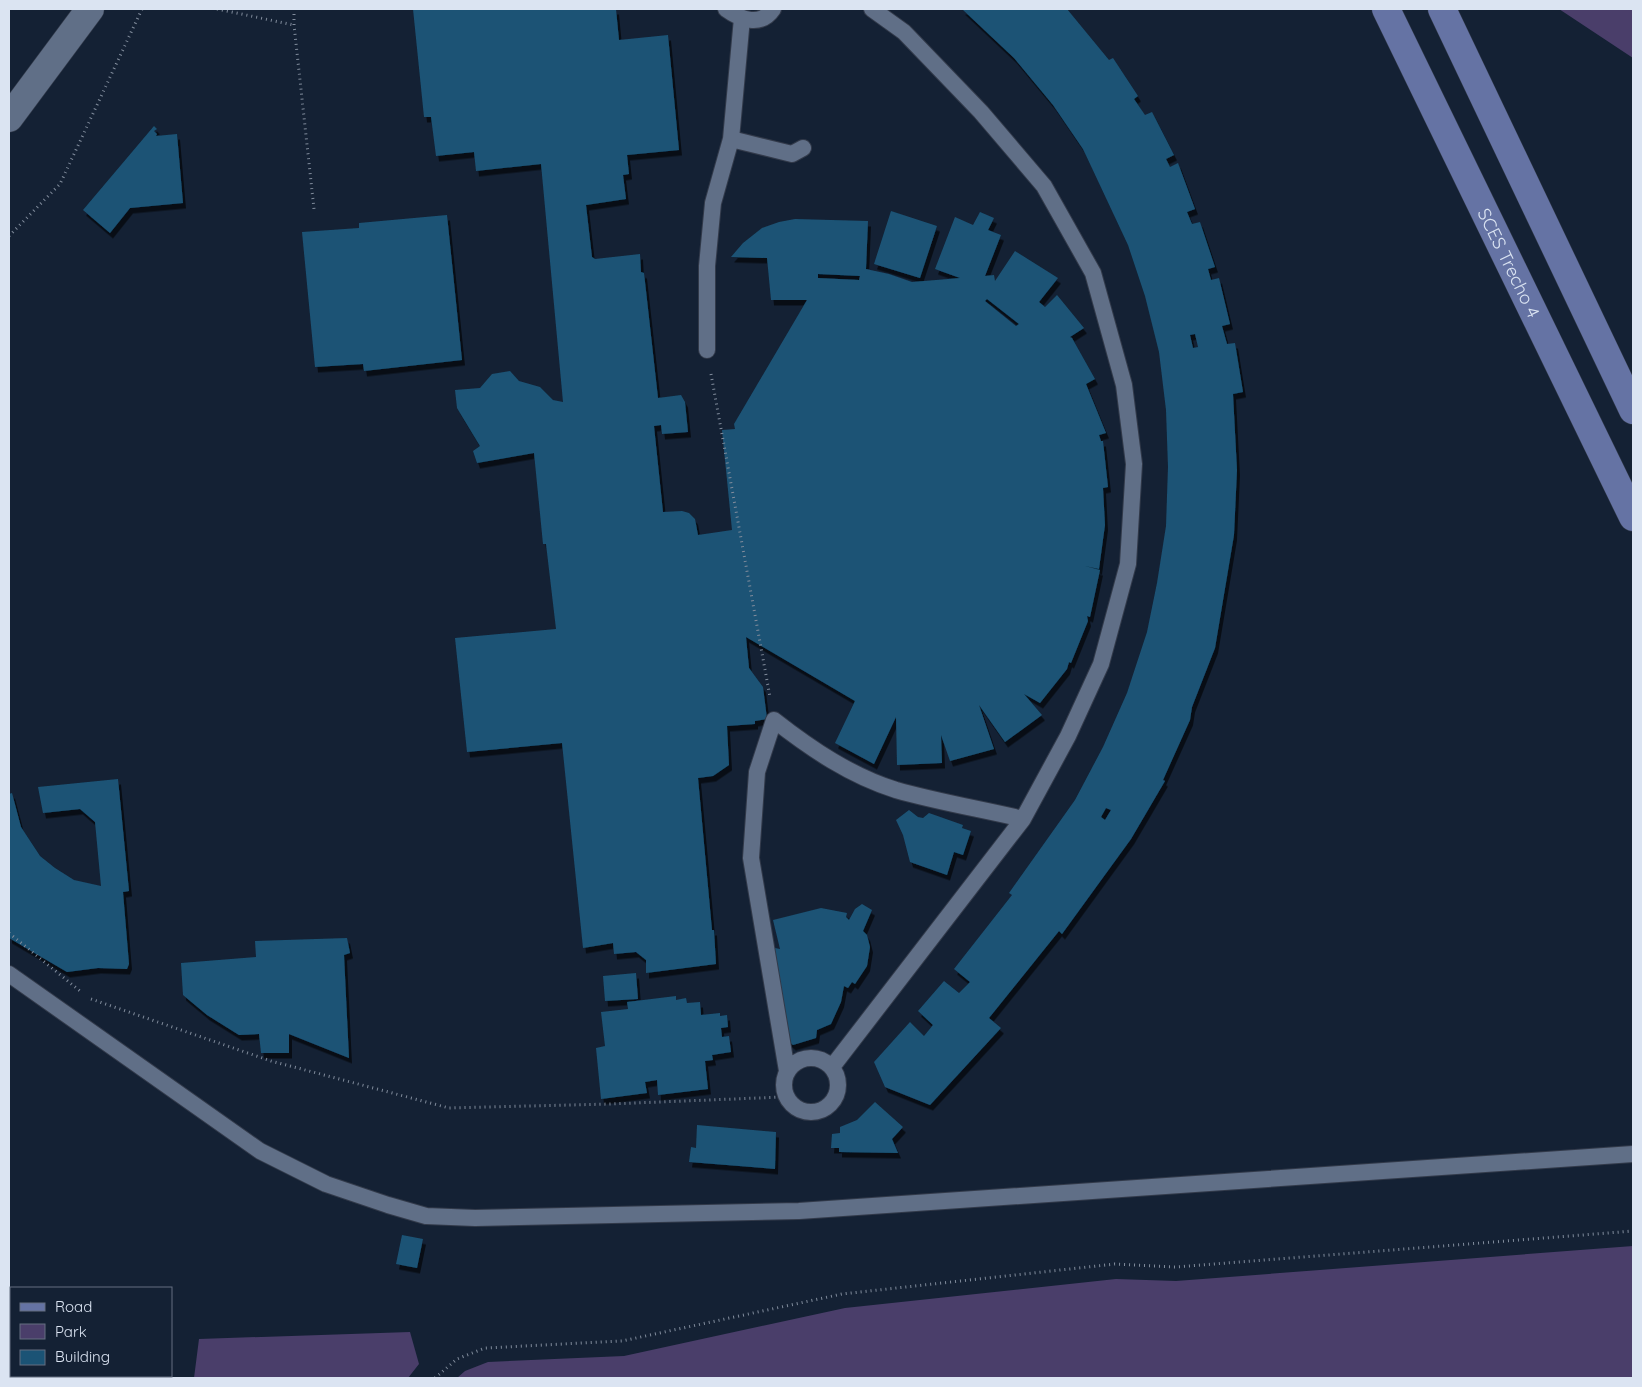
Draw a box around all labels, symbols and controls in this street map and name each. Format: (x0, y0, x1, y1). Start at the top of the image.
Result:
street label: SCES Trecho 4 (1473, 204, 1546, 321)
legend (10, 1287, 172, 1377)
text: Road (55, 1297, 92, 1316)
text: Park (55, 1322, 87, 1341)
text: Building (55, 1347, 110, 1366)

